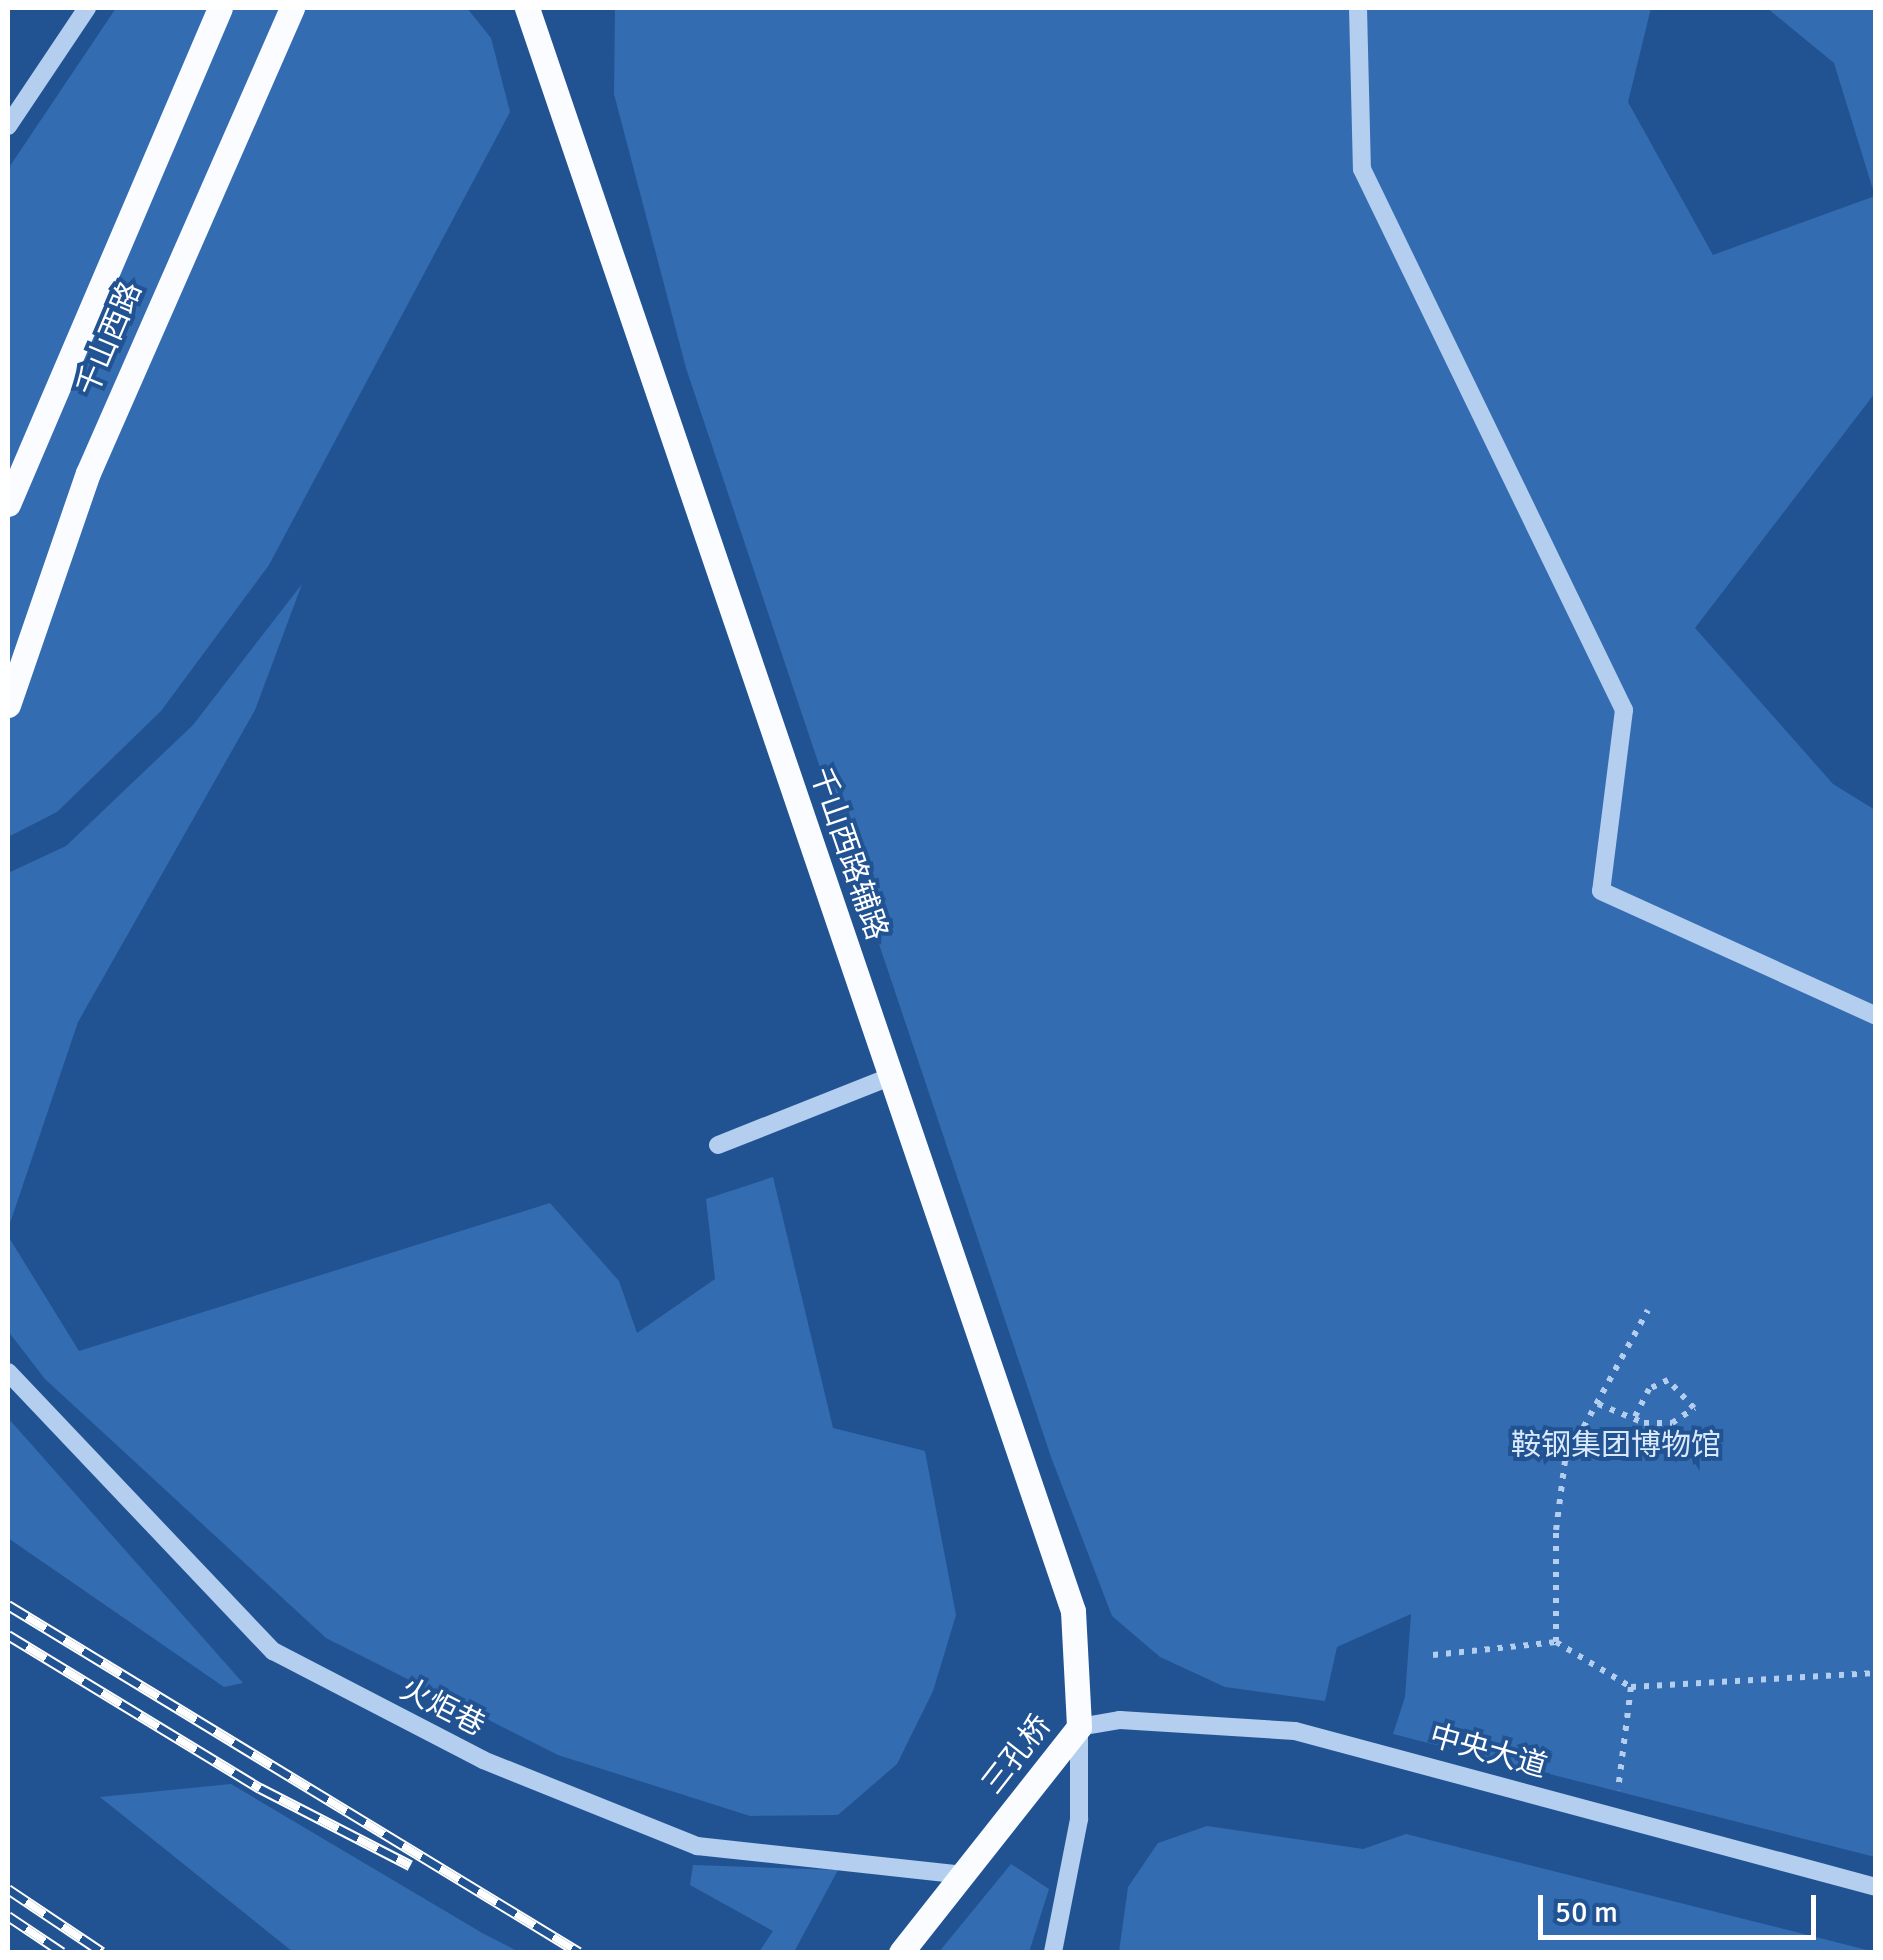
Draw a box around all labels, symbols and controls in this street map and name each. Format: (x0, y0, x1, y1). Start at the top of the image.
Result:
street label: 千山西路 (70, 277, 150, 401)
street label: 千山西路辅路 (802, 763, 894, 945)
park label: 鞍钢集团博物馆 (1511, 1428, 1721, 1464)
street label: 火炬巷 (394, 1672, 490, 1744)
street label: 三孔桥 (975, 1708, 1059, 1802)
street label: 中央大道 (1425, 1718, 1551, 1786)
scale bar (1543, 1875, 1820, 1937)
text: 50 m (1555, 1894, 1618, 1931)

